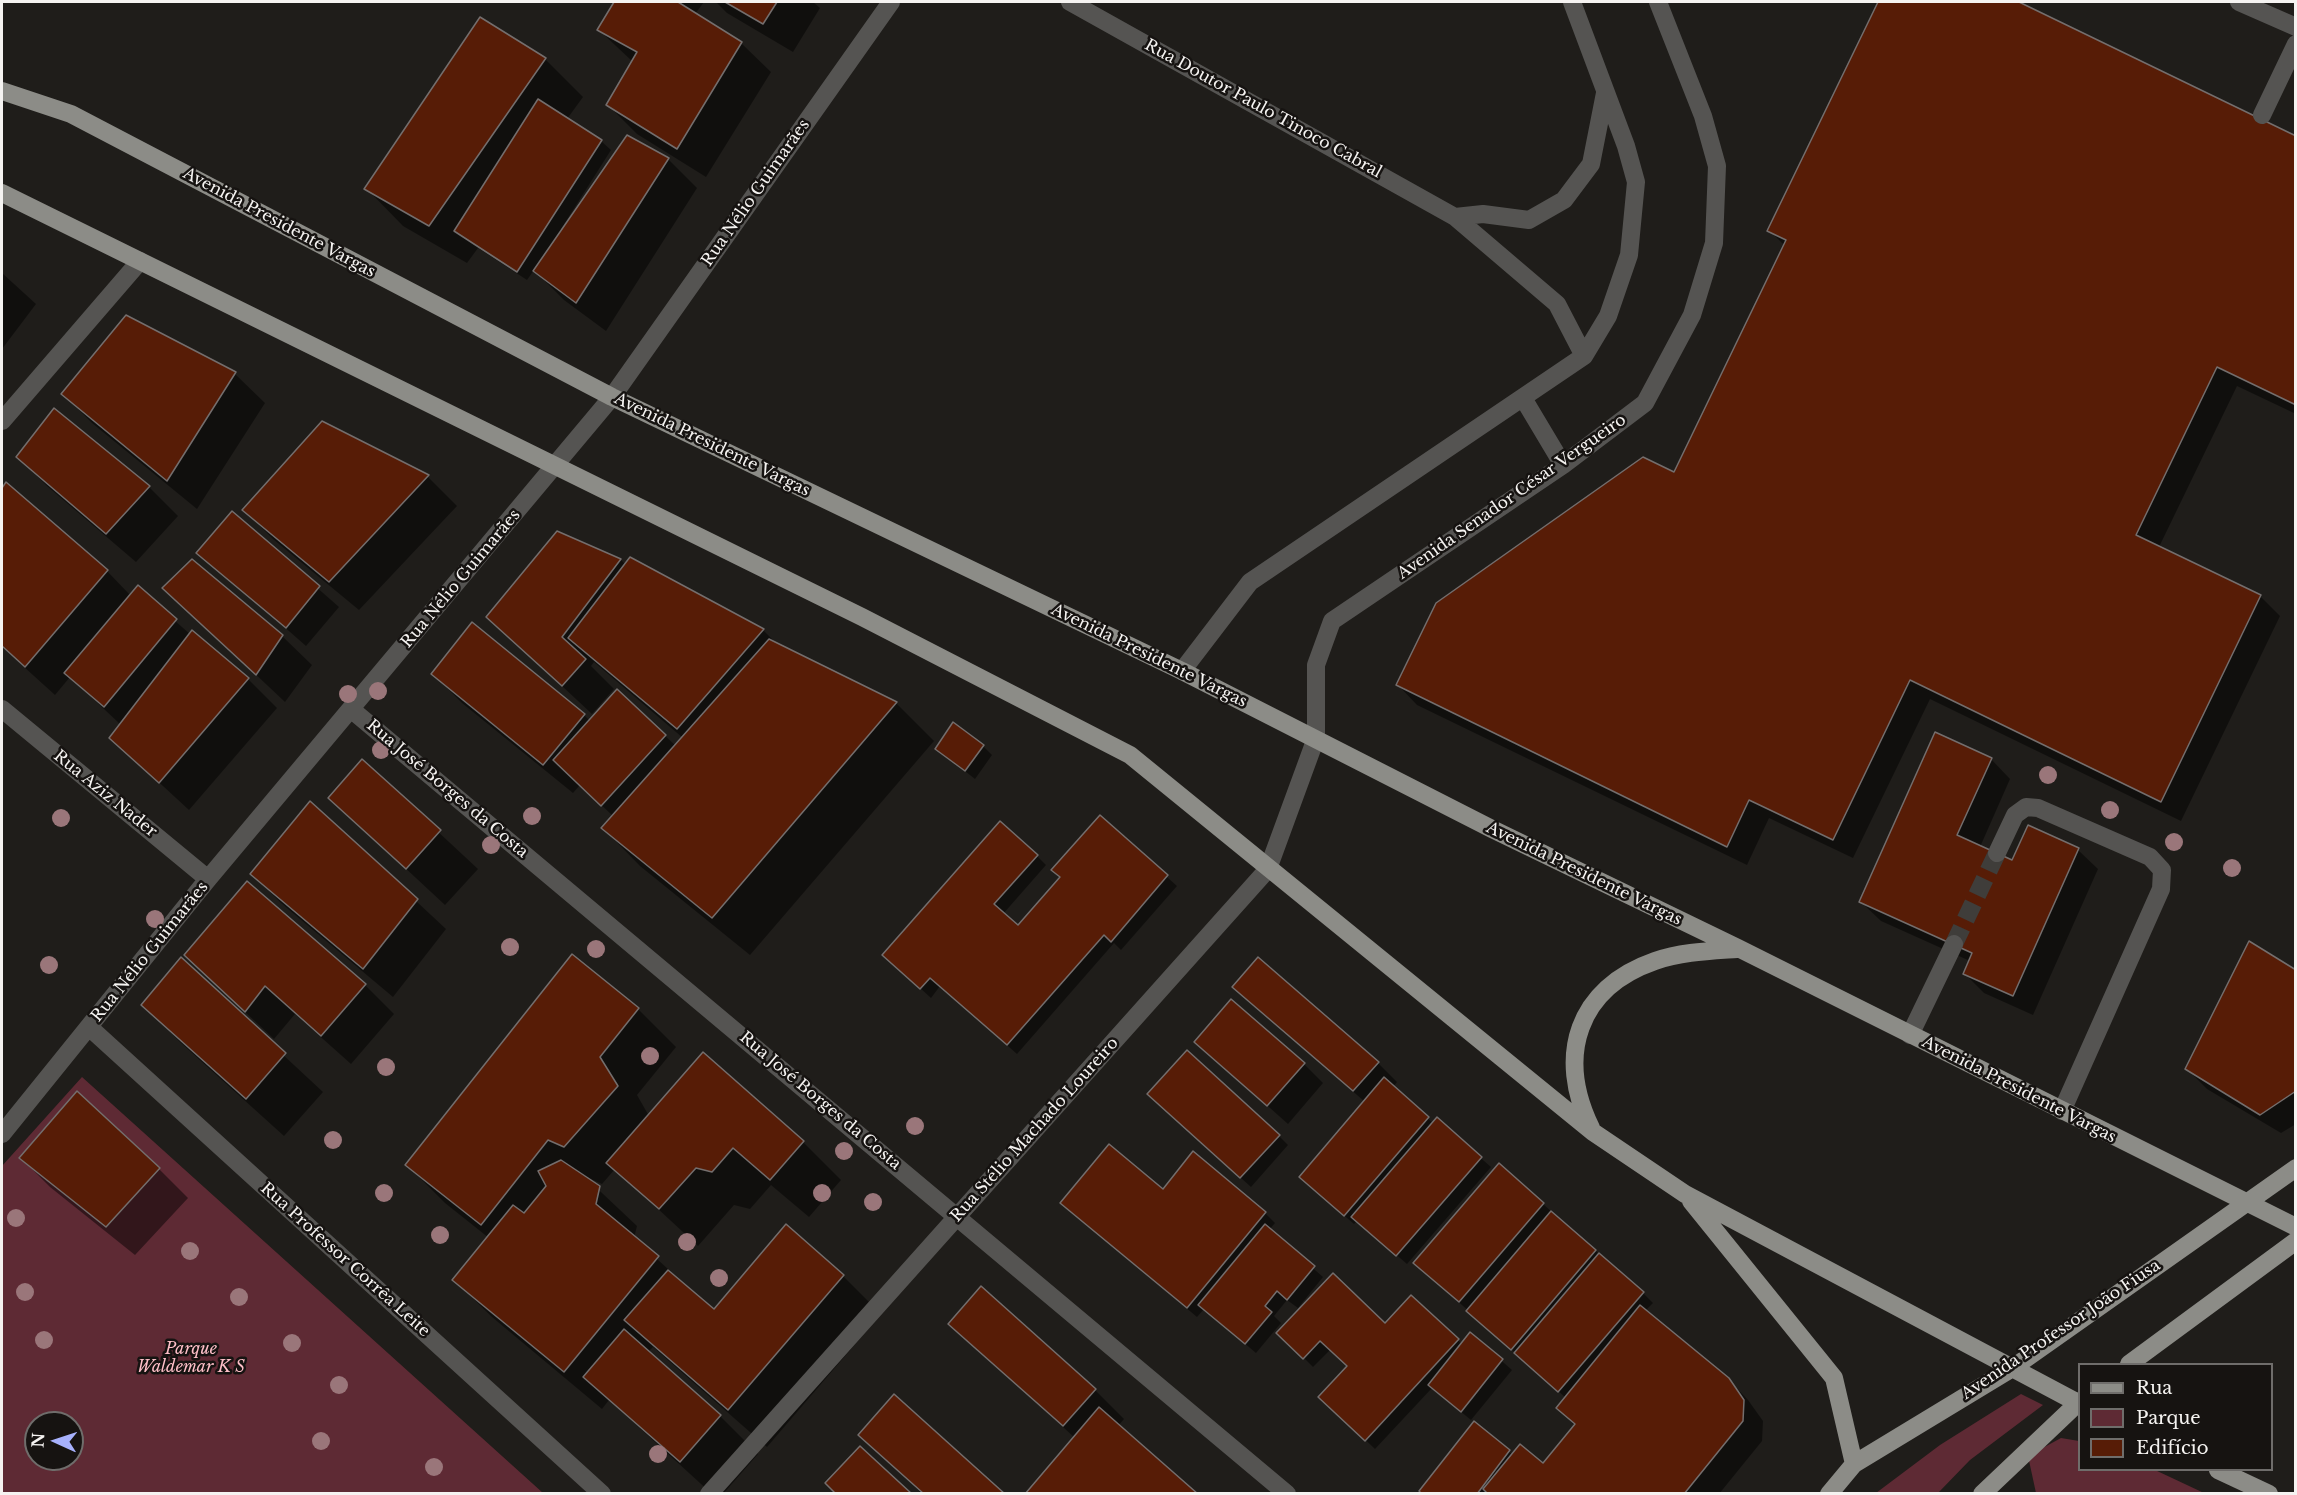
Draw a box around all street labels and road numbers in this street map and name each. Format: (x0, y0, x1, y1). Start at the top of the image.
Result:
street label: Rua Doutor Paulo Tinoco Cabral (1141, 36, 1385, 182)
street label: Rua Nélio Guimarães (698, 116, 814, 270)
street label: Avenida Presidente Vargas (180, 164, 378, 282)
street label: Avenida Presidente Vargas (611, 389, 813, 501)
street label: Avenida Senador César Vergueiro (1394, 410, 1630, 584)
street label: Rua Nélio Guimarães (398, 506, 524, 652)
street label: Avenida Presidente Vargas (1048, 600, 1250, 712)
street label: Rua José Borges da Costa (362, 716, 532, 862)
street label: Rua Aziz Nader (49, 746, 161, 842)
street label: Avenida Presidente Vargas (1483, 818, 1685, 930)
street label: Rua Nélio Guimarães (88, 878, 212, 1026)
street label: Rua José Borges da Costa (735, 1028, 905, 1174)
street label: Avenida Presidente Vargas (1919, 1033, 2119, 1147)
street label: Rua Stélio Machado Loureiro (947, 1034, 1123, 1226)
street label: Rua Professor Corrêa Leite (256, 1179, 434, 1341)
street label: Avenida Professor João Fiusa (1958, 1256, 2164, 1404)

